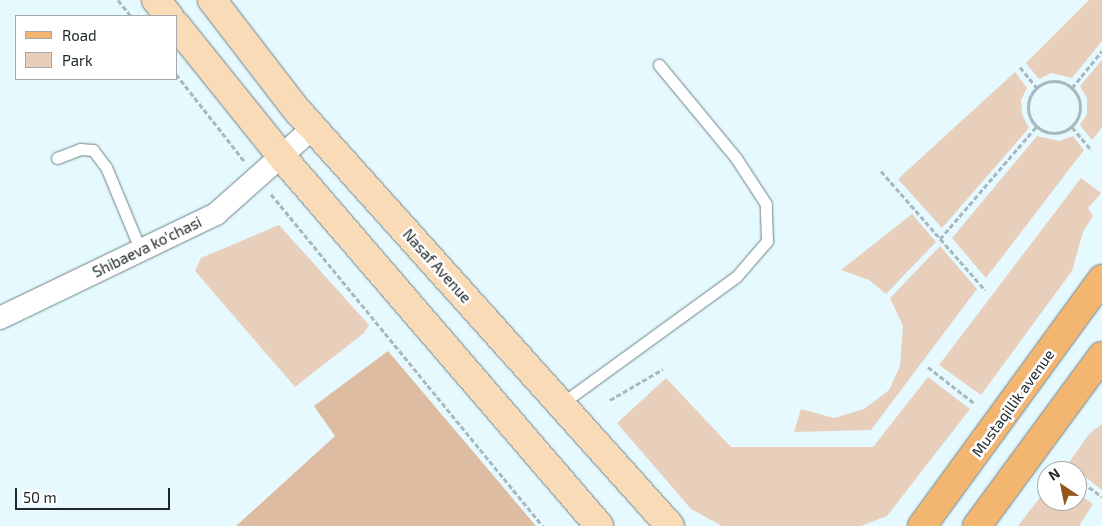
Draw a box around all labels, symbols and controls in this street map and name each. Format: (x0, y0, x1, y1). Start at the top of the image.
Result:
legend (15, 15, 178, 80)
text: Road (62, 26, 97, 44)
text: Park (62, 51, 93, 69)
street label: Shibaeva ko'chasi (89, 213, 205, 281)
street label: Nasaf Avenue (399, 225, 475, 307)
street label: Mustaqillik avenue (968, 346, 1058, 460)
north arrow (1037, 461, 1087, 511)
text: N (1045, 464, 1063, 484)
scale bar (18, 478, 172, 510)
text: 50 m (23, 488, 57, 506)

